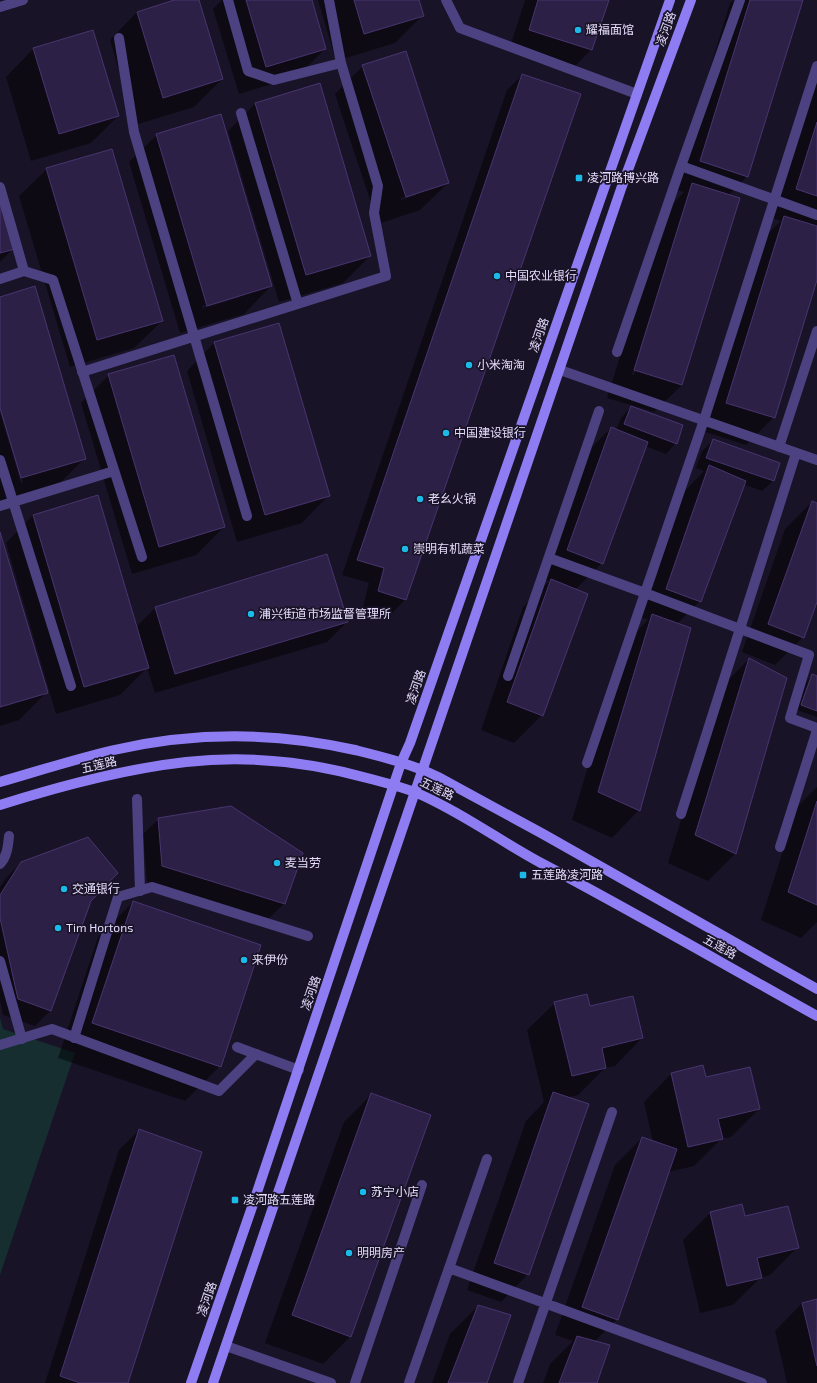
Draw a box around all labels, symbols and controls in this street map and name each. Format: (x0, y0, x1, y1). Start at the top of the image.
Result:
street label: 凌河路 (652, 9, 678, 48)
place label: 耀福面馆 (586, 22, 634, 36)
marker: 耀福面馆 (573, 25, 583, 35)
place label: 凌河路博兴路 (587, 170, 659, 184)
marker: 凌河路博兴路 (574, 173, 584, 183)
place label: 中国农业银行 (505, 268, 577, 282)
marker: 中国农业银行 (492, 271, 502, 281)
street label: 凌河路 (526, 315, 551, 354)
place label: 小米淘淘 (477, 357, 525, 371)
marker: 小米淘淘 (464, 360, 474, 370)
place label: 中国建设银行 (454, 425, 526, 439)
marker: 中国建设银行 (441, 428, 451, 438)
place label: 老幺火锅 (428, 491, 476, 505)
marker: 老幺火锅 (415, 494, 425, 504)
place label: 崇明有机蔬菜 (413, 541, 485, 555)
marker: 崇明有机蔬菜 (400, 544, 410, 554)
place label: 浦兴街道市场监督管理所 (259, 606, 391, 620)
marker: 浦兴街道市场监督管理所 (246, 609, 256, 619)
street label: 凌河路 (403, 667, 428, 706)
street label: 五莲路 (80, 753, 118, 775)
street label: 五莲路 (418, 774, 457, 802)
place label: 麦当劳 (285, 855, 321, 869)
marker: 麦当劳 (272, 858, 282, 868)
place label: 五莲路凌河路 (531, 867, 603, 881)
marker: 五莲路凌河路 (518, 870, 528, 880)
place label: 交通银行 (72, 881, 120, 895)
marker: 交通银行 (59, 884, 69, 894)
place label: Tim Hortons (66, 920, 133, 934)
marker: Tim Hortons (53, 923, 63, 933)
street label: 五莲路 (701, 931, 740, 961)
place label: 来伊份 (252, 952, 288, 966)
marker: 来伊份 (239, 955, 249, 965)
street label: 凌河路 (298, 973, 323, 1012)
place label: 苏宁小店 (371, 1184, 419, 1198)
marker: 苏宁小店 (358, 1187, 368, 1197)
place label: 凌河路五莲路 (243, 1192, 315, 1206)
marker: 凌河路五莲路 (230, 1195, 240, 1205)
place label: 明明房产 (357, 1245, 405, 1259)
marker: 明明房产 (344, 1248, 354, 1258)
street label: 凌河路 (194, 1279, 219, 1318)

